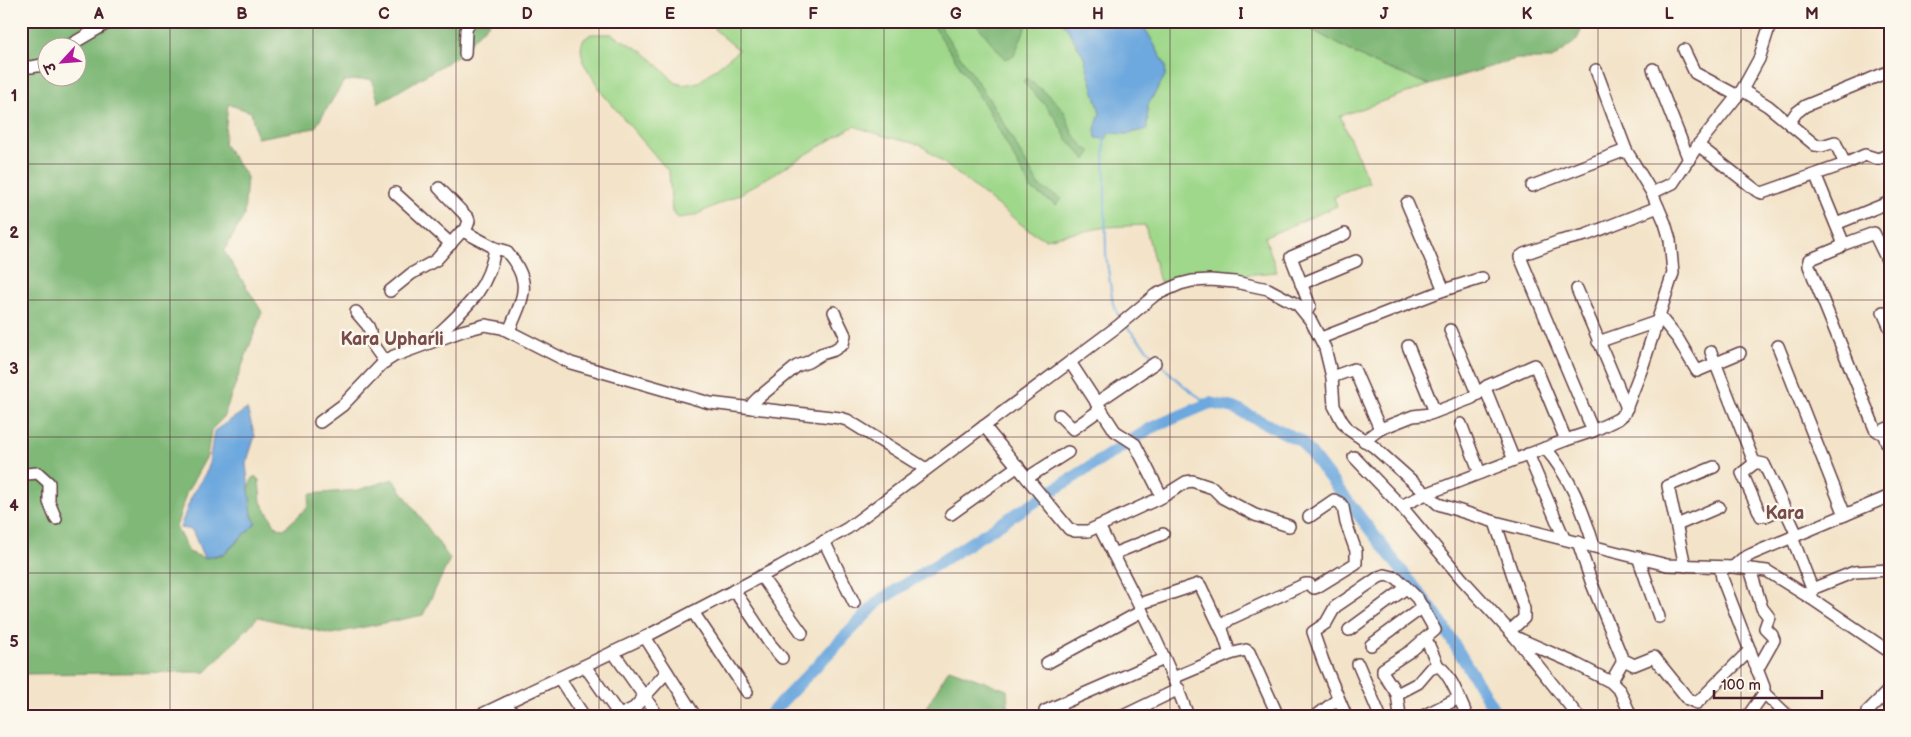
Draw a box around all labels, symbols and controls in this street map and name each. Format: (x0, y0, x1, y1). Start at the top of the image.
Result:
text: A (93, 5, 104, 24)
text: B (236, 5, 248, 24)
text: C (378, 5, 390, 24)
text: D (521, 5, 533, 24)
text: E (665, 5, 675, 24)
text: F (808, 5, 818, 24)
text: G (950, 5, 962, 24)
text: H (1092, 5, 1104, 24)
text: I (1238, 5, 1244, 24)
text: J (1380, 5, 1389, 24)
text: K (1522, 5, 1533, 24)
text: L (1664, 5, 1674, 24)
text: M (1805, 5, 1819, 24)
north arrow (38, 38, 88, 88)
text: उ (40, 58, 61, 77)
text: 1 (11, 87, 17, 106)
text: 2 (9, 224, 19, 243)
district label: Kara Upharli (340, 329, 444, 350)
text: 3 (9, 360, 19, 379)
text: 4 (9, 497, 19, 516)
district label: Kara (1766, 503, 1804, 524)
text: 5 (9, 633, 19, 652)
scale bar (1714, 667, 1821, 699)
text: 100 m (1721, 676, 1761, 695)

